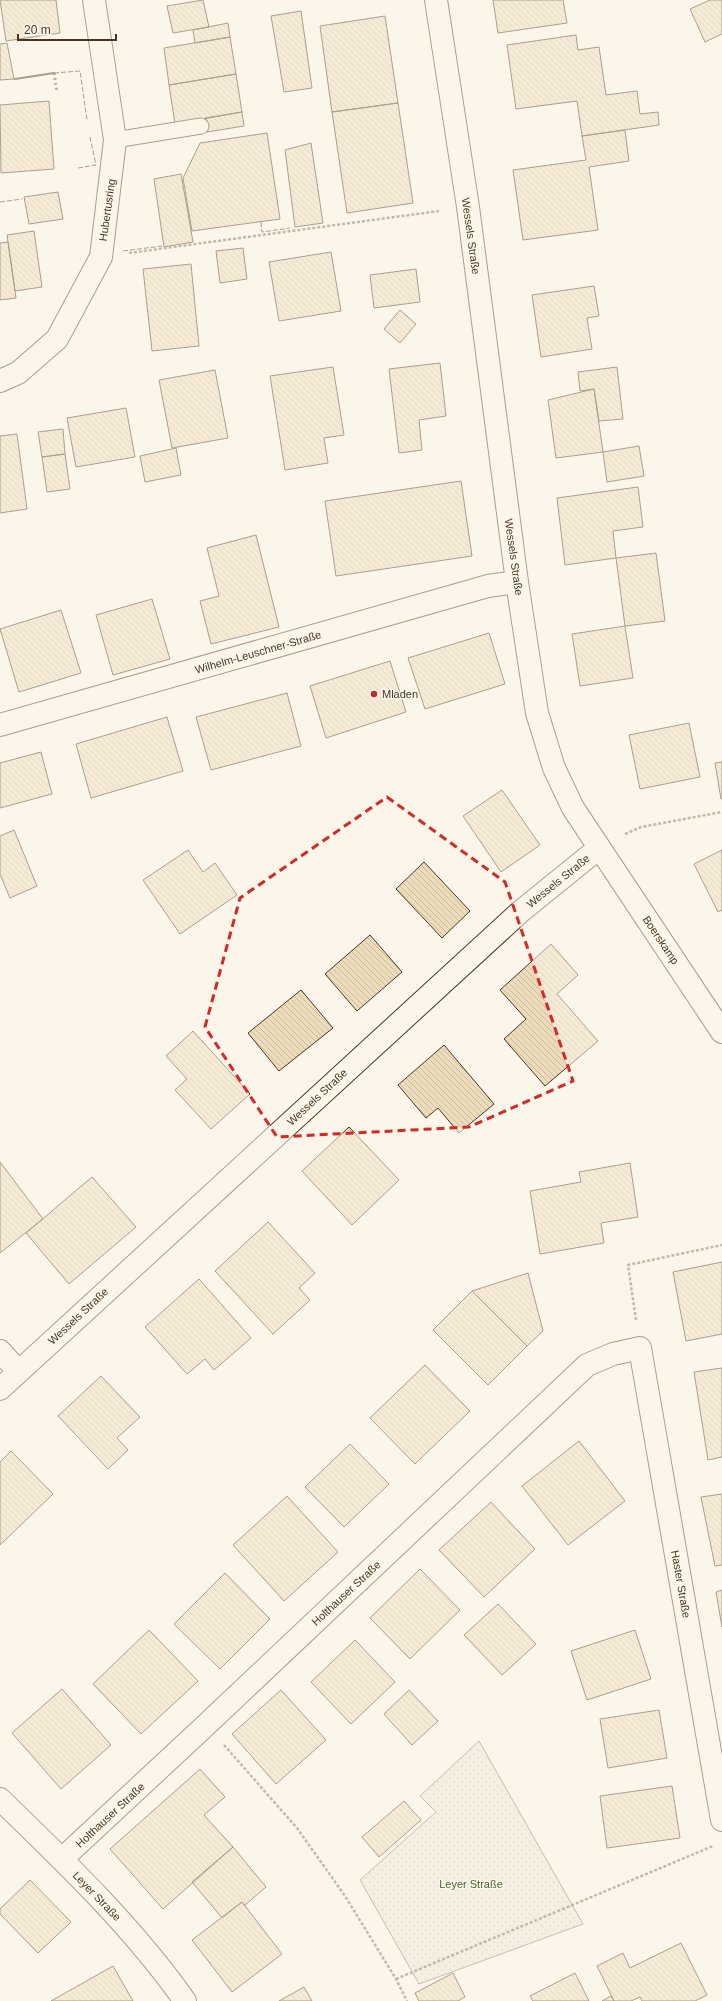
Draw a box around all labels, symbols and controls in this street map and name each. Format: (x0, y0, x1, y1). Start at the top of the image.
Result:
scale bar (18, 16, 116, 42)
text: 20 m (24, 23, 51, 37)
street label: Hubertusring (97, 178, 117, 242)
street label: Wessels Straße (460, 197, 482, 275)
street label: Wessels Straße (503, 518, 525, 596)
street label: Wilhelm-Leuschner-Straße (193, 628, 323, 676)
place label: Mladen (382, 688, 418, 700)
marker: Mladen (369, 689, 379, 699)
street label: Wessels Straße (524, 852, 592, 910)
street label: Boerskamp (640, 914, 682, 966)
street label: Wessels Straße (285, 1066, 349, 1128)
street label: Wessels Straße (46, 1285, 110, 1347)
street label: Haster Straße (669, 1549, 693, 1619)
street label: Holthauser Straße (309, 1558, 383, 1628)
street label: Holthauser Straße (73, 1780, 147, 1850)
street label: Leyer Straße (71, 1869, 123, 1923)
park label: Leyer Straße (439, 1878, 503, 1890)

